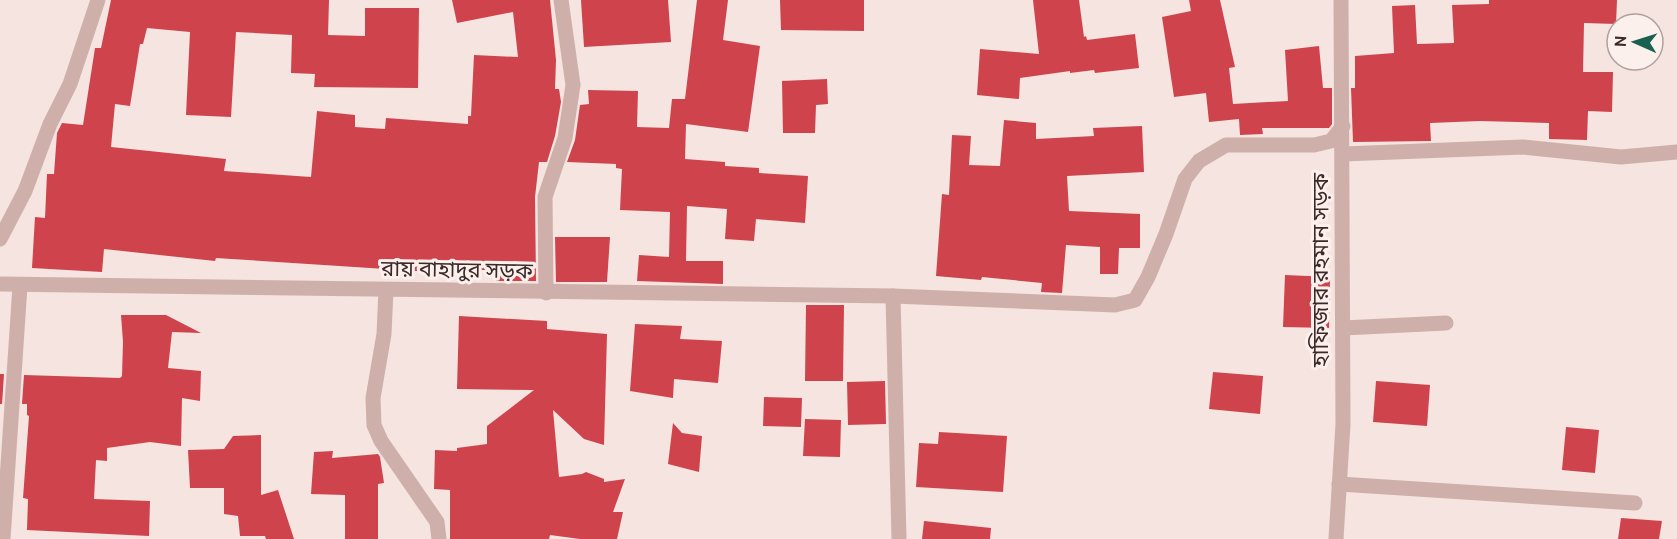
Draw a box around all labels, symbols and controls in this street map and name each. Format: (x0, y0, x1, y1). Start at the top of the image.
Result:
north arrow (1605, 12, 1665, 72)
text: N (1611, 35, 1630, 47)
street label: হাফিজার রহমান সড়ক (1307, 173, 1334, 368)
street label: রায় বাহাদুর সড়ক (380, 255, 533, 284)

